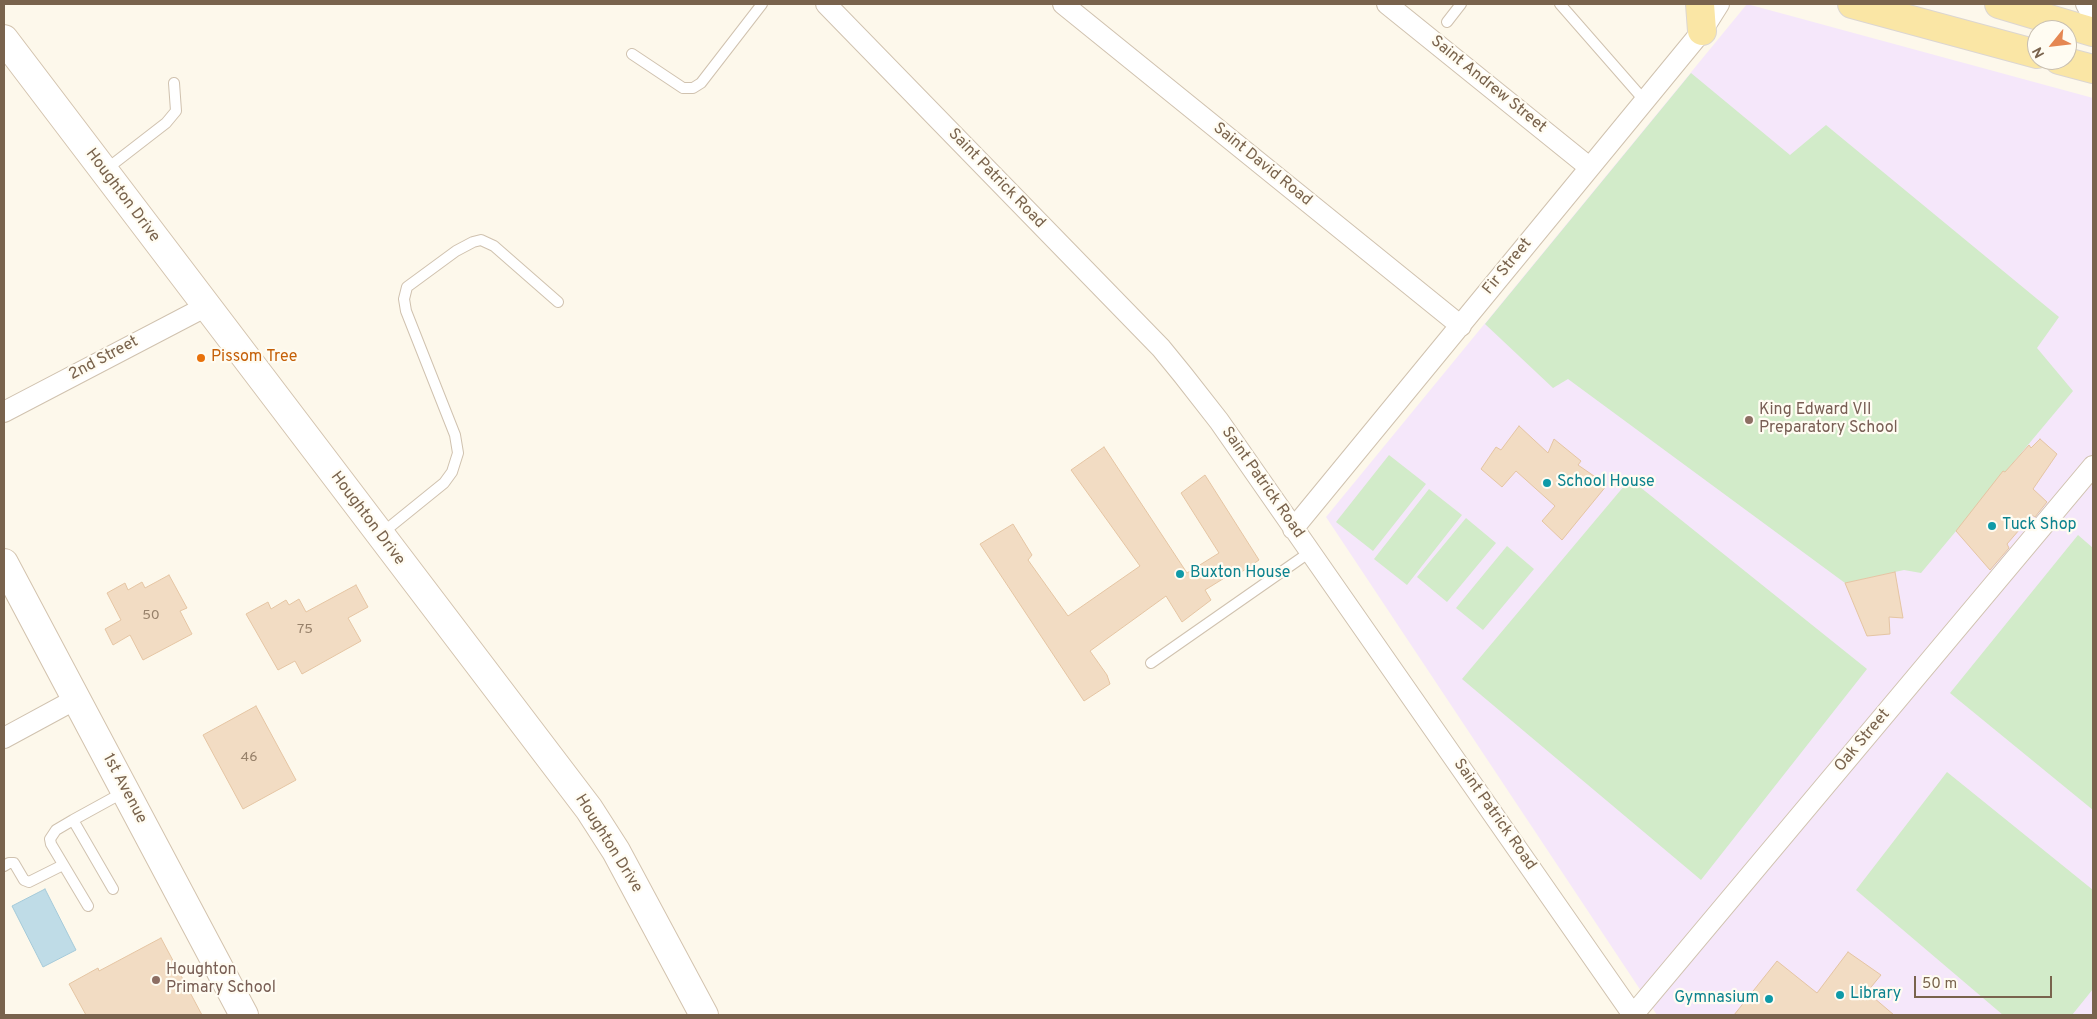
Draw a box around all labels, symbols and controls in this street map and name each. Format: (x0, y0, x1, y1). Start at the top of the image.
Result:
north arrow (2027, 20, 2077, 70)
street label: Saint Andrew Street (1426, 32, 1550, 138)
text: N (2029, 44, 2049, 61)
street label: Saint David Road (1209, 119, 1315, 211)
street label: Saint Patrick Road (943, 125, 1049, 233)
street label: Houghton Drive (81, 145, 163, 247)
street label: Fir Street (1479, 235, 1537, 299)
street label: 2nd Street (66, 333, 142, 385)
place label: Pissom Tree (211, 348, 297, 368)
marker: Pissom Tree (195, 352, 207, 364)
place label: King Edward VII Preparatory School (1759, 401, 1898, 439)
marker: King Edward VII Preparatory School (1743, 414, 1755, 426)
street label: Saint Patrick Road (1216, 424, 1308, 542)
street label: Houghton Drive (326, 468, 408, 570)
place label: School House (1557, 473, 1655, 493)
marker: School House (1541, 477, 1553, 489)
place label: Tuck Shop (2002, 516, 2077, 536)
marker: Tuck Shop (1986, 520, 1998, 532)
place label: Buxton House (1190, 564, 1290, 584)
marker: Buxton House (1174, 568, 1186, 580)
house number: 50 (142, 608, 160, 624)
house number: 75 (297, 622, 313, 638)
street label: Oak Street (1831, 706, 1895, 776)
house number: 46 (240, 750, 258, 766)
street label: 1st Avenue (98, 751, 150, 827)
street label: Saint Patrick Road (1448, 756, 1540, 874)
street label: Houghton Drive (570, 791, 646, 897)
place label: Houghton Primary School (166, 961, 276, 999)
scale bar (1917, 966, 2054, 998)
marker: Houghton Primary School (150, 974, 162, 986)
text: 50 m (1922, 975, 1957, 994)
place label: Library (1850, 985, 1901, 1005)
place label: Gymnasium (1674, 989, 1759, 1009)
marker: Library (1834, 989, 1846, 1001)
marker: Gymnasium (1763, 993, 1775, 1005)

